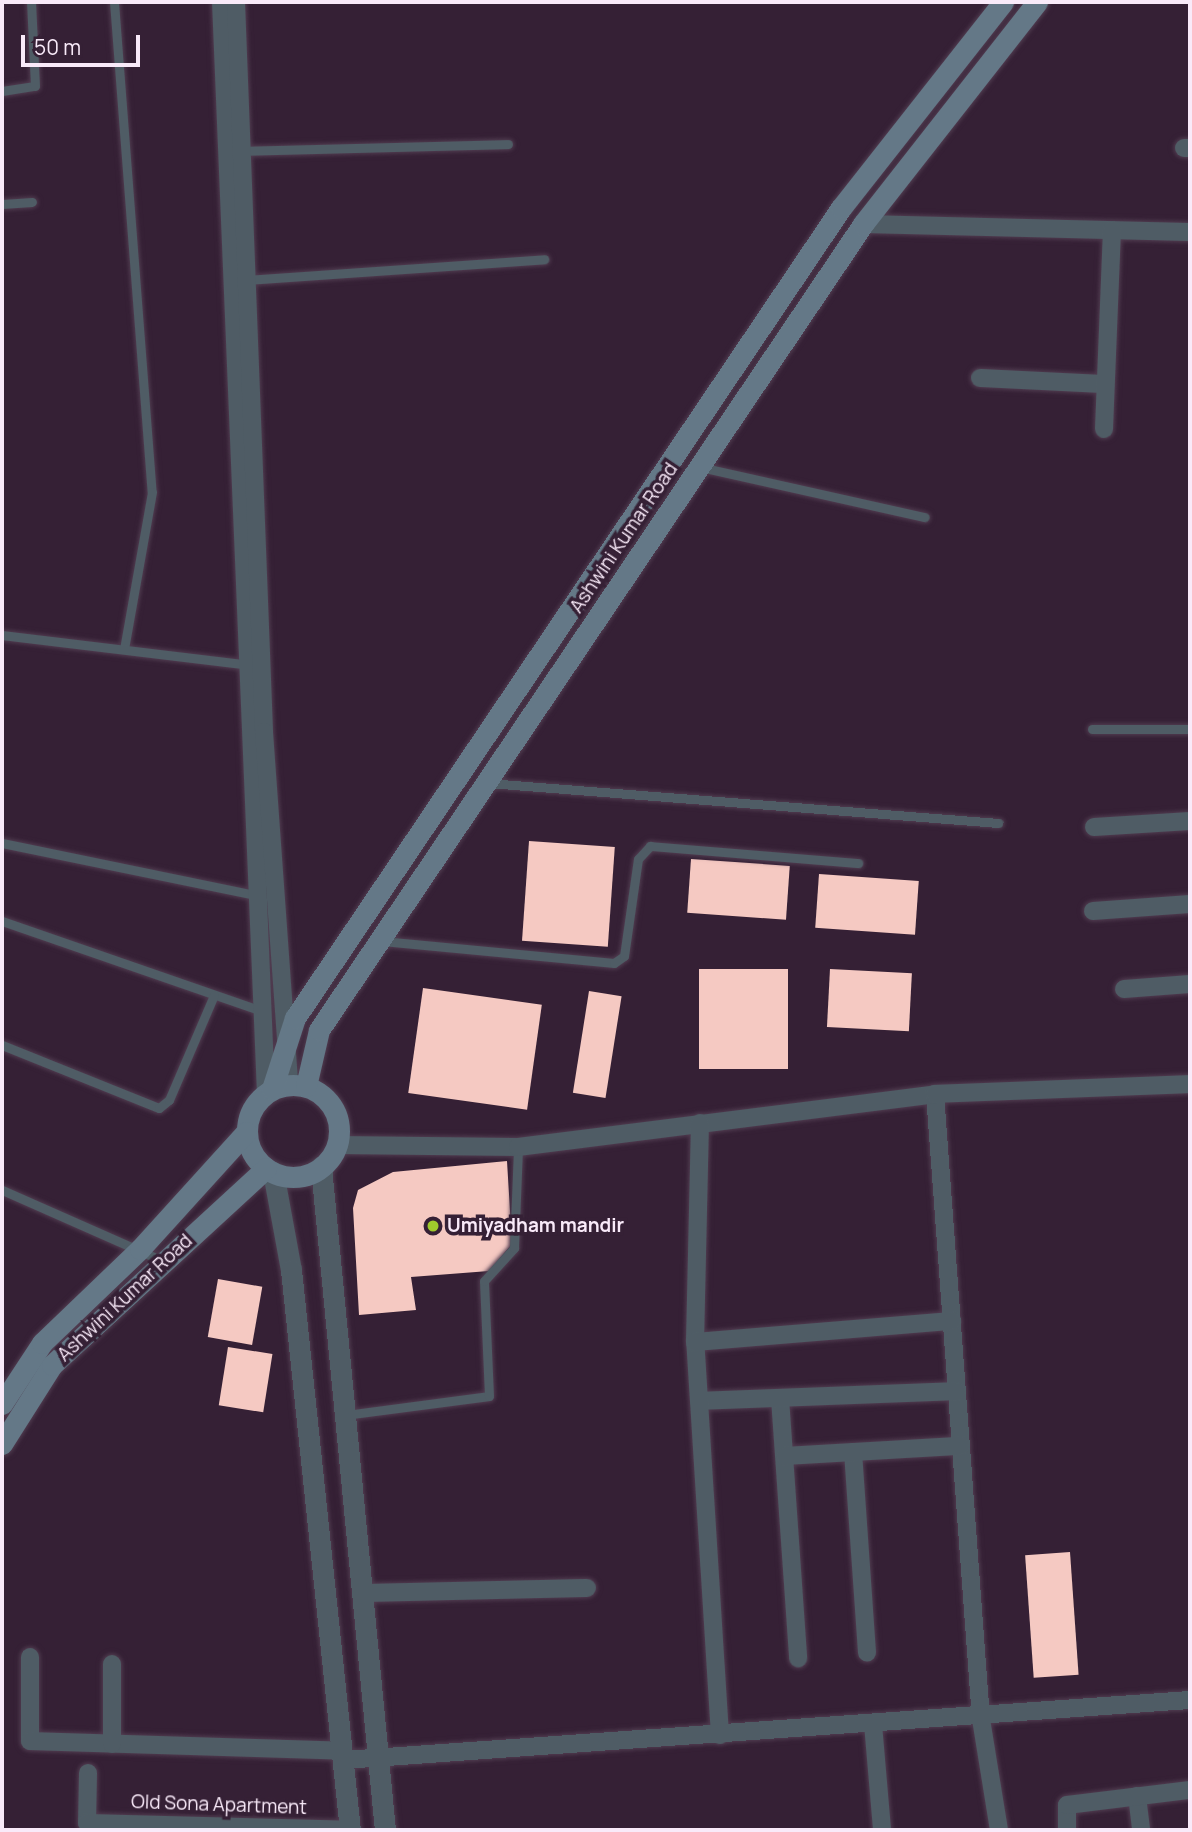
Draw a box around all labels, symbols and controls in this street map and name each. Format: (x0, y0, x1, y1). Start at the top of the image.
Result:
scale bar (24, 21, 144, 65)
text: 50 m (34, 33, 81, 61)
street label: Ashwini Kumar Road (565, 459, 683, 617)
place label: Umiyadham mandir (447, 1215, 624, 1237)
marker: Umiyadham mandir (425, 1218, 441, 1234)
street label: Ashwini Kumar Road (53, 1230, 197, 1366)
street label: Old Sona Apartment (131, 1791, 307, 1819)

